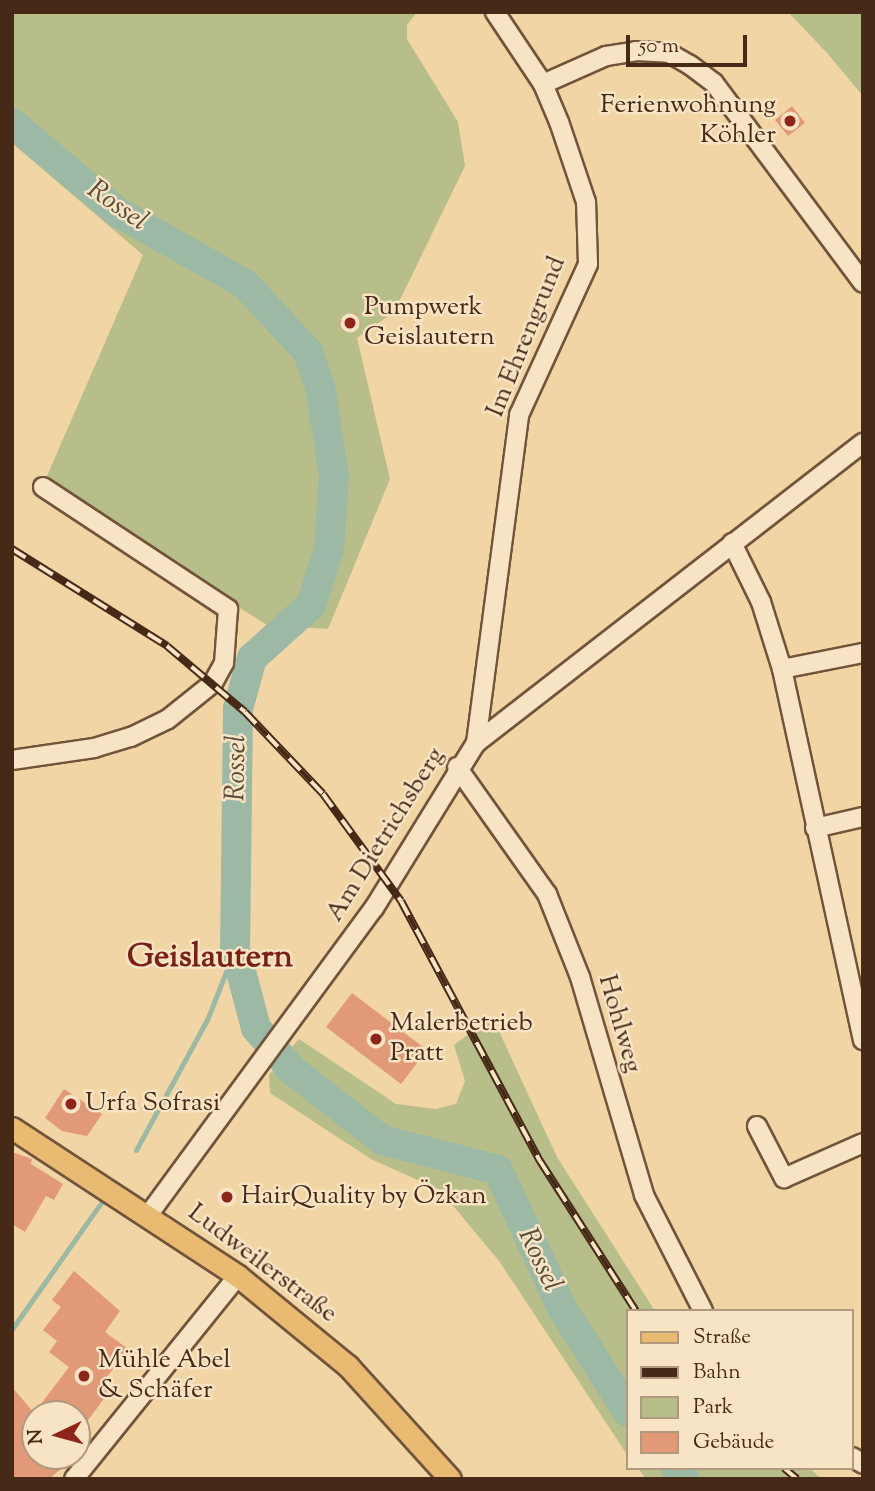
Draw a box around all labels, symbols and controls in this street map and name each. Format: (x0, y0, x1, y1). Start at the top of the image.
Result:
scale bar (630, 21, 751, 65)
text: 50 m (639, 32, 679, 62)
place label: Ferienwohnung Köhler (600, 90, 776, 152)
marker: Ferienwohnung Köhler (782, 113, 798, 129)
water label: Rossel (80, 173, 154, 239)
street label: Im Ehrengrund (481, 252, 573, 422)
place label: Pumpwerk Geislautern (364, 292, 495, 354)
marker: Pumpwerk Geislautern (342, 315, 358, 331)
water label: Rossel (220, 735, 254, 801)
street label: Am Dietrichsberg (320, 742, 452, 928)
district label: Geislautern (127, 939, 293, 979)
street label: Hohlweg (590, 971, 648, 1077)
place label: Malerbetrieb Pratt (390, 1008, 533, 1070)
marker: Malerbetrieb Pratt (368, 1031, 384, 1047)
place label: Urfa Sofrasi (85, 1088, 220, 1120)
marker: Urfa Sofrasi (63, 1096, 79, 1112)
place label: HairQuality by Özkan (241, 1181, 487, 1213)
marker: HairQuality by Özkan (219, 1189, 235, 1205)
street label: Ludweilerstraße (181, 1198, 343, 1330)
water label: Rossel (510, 1223, 568, 1297)
legend (626, 1309, 854, 1470)
text: Straße (693, 1323, 751, 1353)
place label: Mühle Abel & Schäfer (98, 1345, 231, 1406)
text: Bahn (693, 1358, 741, 1388)
marker: Mühle Abel & Schäfer (76, 1368, 92, 1384)
text: Park (693, 1393, 733, 1423)
north arrow (21, 1400, 91, 1470)
text: N (22, 1428, 51, 1445)
text: Gebäude (693, 1428, 774, 1458)

